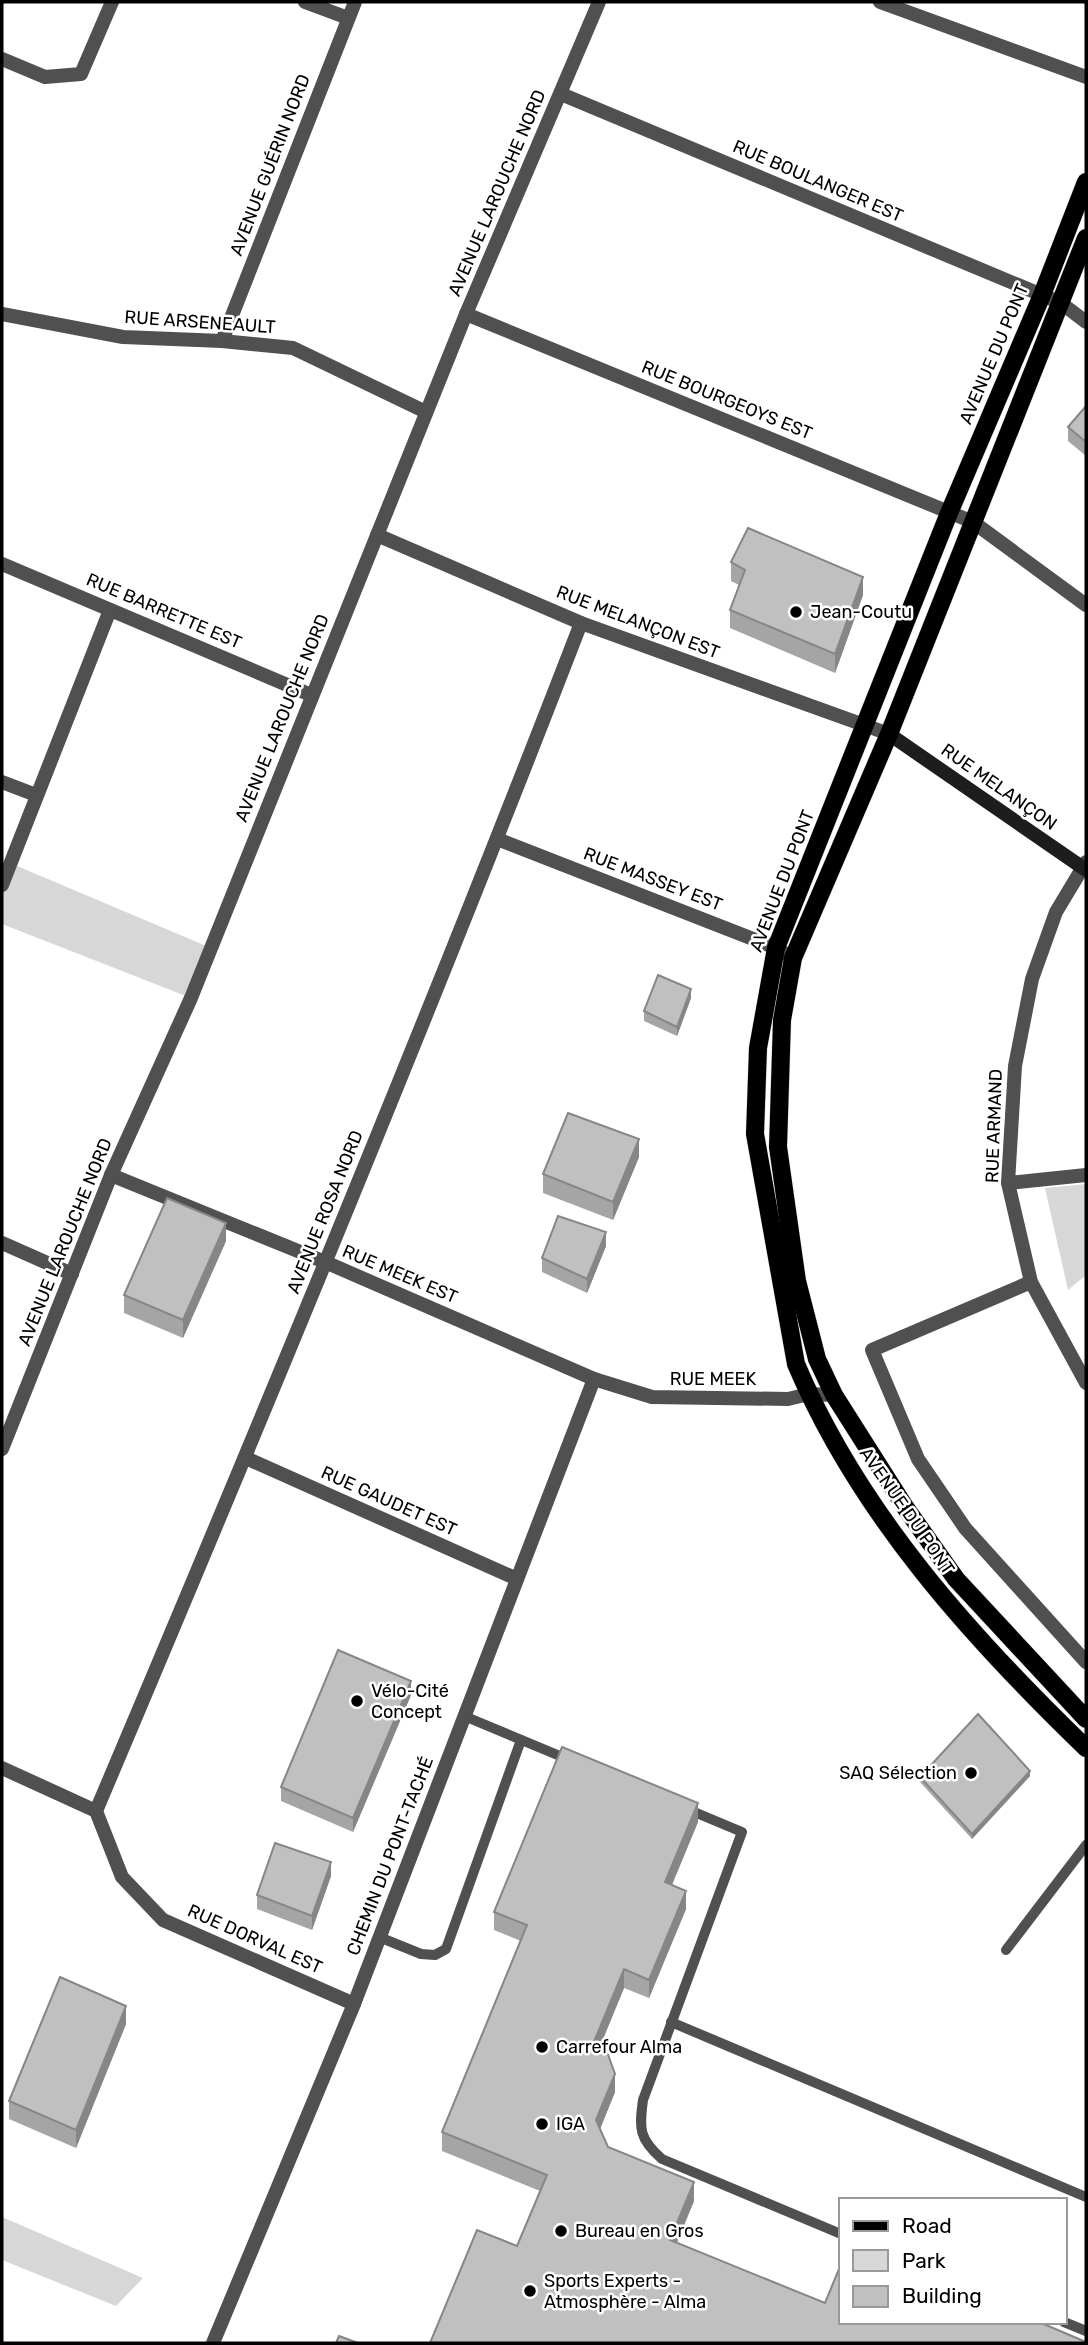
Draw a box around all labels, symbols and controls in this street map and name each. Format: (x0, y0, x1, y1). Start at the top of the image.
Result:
street label: AVENUE GUÉRIN NORD (225, 71, 315, 259)
street label: AVENUE LAROUCHE NORD (443, 86, 551, 300)
street label: RUE BOULANGER EST (729, 135, 907, 227)
street label: AVENUE DU PONT (954, 280, 1034, 428)
street label: RUE ARSENEAULT (124, 306, 276, 338)
street label: RUE BOURGEOYS EST (638, 356, 816, 444)
street label: RUE BARRETTE EST (83, 568, 245, 654)
street label: RUE MELANÇON EST (553, 581, 723, 663)
place label: Jean-Coutu (810, 601, 912, 623)
marker: Jean-Coutu (788, 604, 804, 620)
street label: AVENUE LAROUCHE NORD (230, 611, 334, 825)
street label: RUE MELANÇON (937, 739, 1061, 835)
street label: AVENUE DU PONT (745, 807, 819, 955)
street label: RUE MASSEY EST (580, 842, 726, 916)
street label: RUE ARMAND (981, 1068, 1007, 1184)
street label: AVENUE ROSA NORD (282, 1127, 368, 1297)
street label: AVENUE LAROUCHE NORD (13, 1135, 117, 1349)
street label: RUE MEEK EST (339, 1240, 461, 1308)
street label: RUE MEEK (670, 1368, 757, 1390)
street label: AVENUE DU PONT (855, 1443, 959, 1579)
street label: RUE GAUDET EST (318, 1461, 460, 1541)
place label: Vélo-Cité Concept (371, 1680, 449, 1723)
marker: Vélo-Cité Concept (349, 1693, 365, 1709)
street label: CHEMIN DU PONT-TACHÉ (342, 1754, 438, 1958)
place label: SAQ Sélection (839, 1762, 957, 1784)
marker: SAQ Sélection (963, 1765, 979, 1781)
street label: RUE DORVAL EST (184, 1899, 326, 1979)
place label: Carrefour Alma (556, 2036, 682, 2058)
marker: Carrefour Alma (534, 2039, 550, 2055)
place label: IGA (556, 2113, 585, 2135)
marker: IGA (534, 2116, 550, 2132)
legend (839, 2198, 1067, 2324)
text: Road (902, 2213, 952, 2238)
place label: Bureau en Gros (575, 2220, 704, 2242)
marker: Bureau en Gros (553, 2223, 569, 2239)
text: Park (902, 2248, 946, 2273)
place label: Sports Experts - Atmosphère - Alma (544, 2270, 706, 2313)
marker: Sports Experts - Atmosphère - Alma (522, 2283, 538, 2299)
text: Building (902, 2283, 982, 2308)

